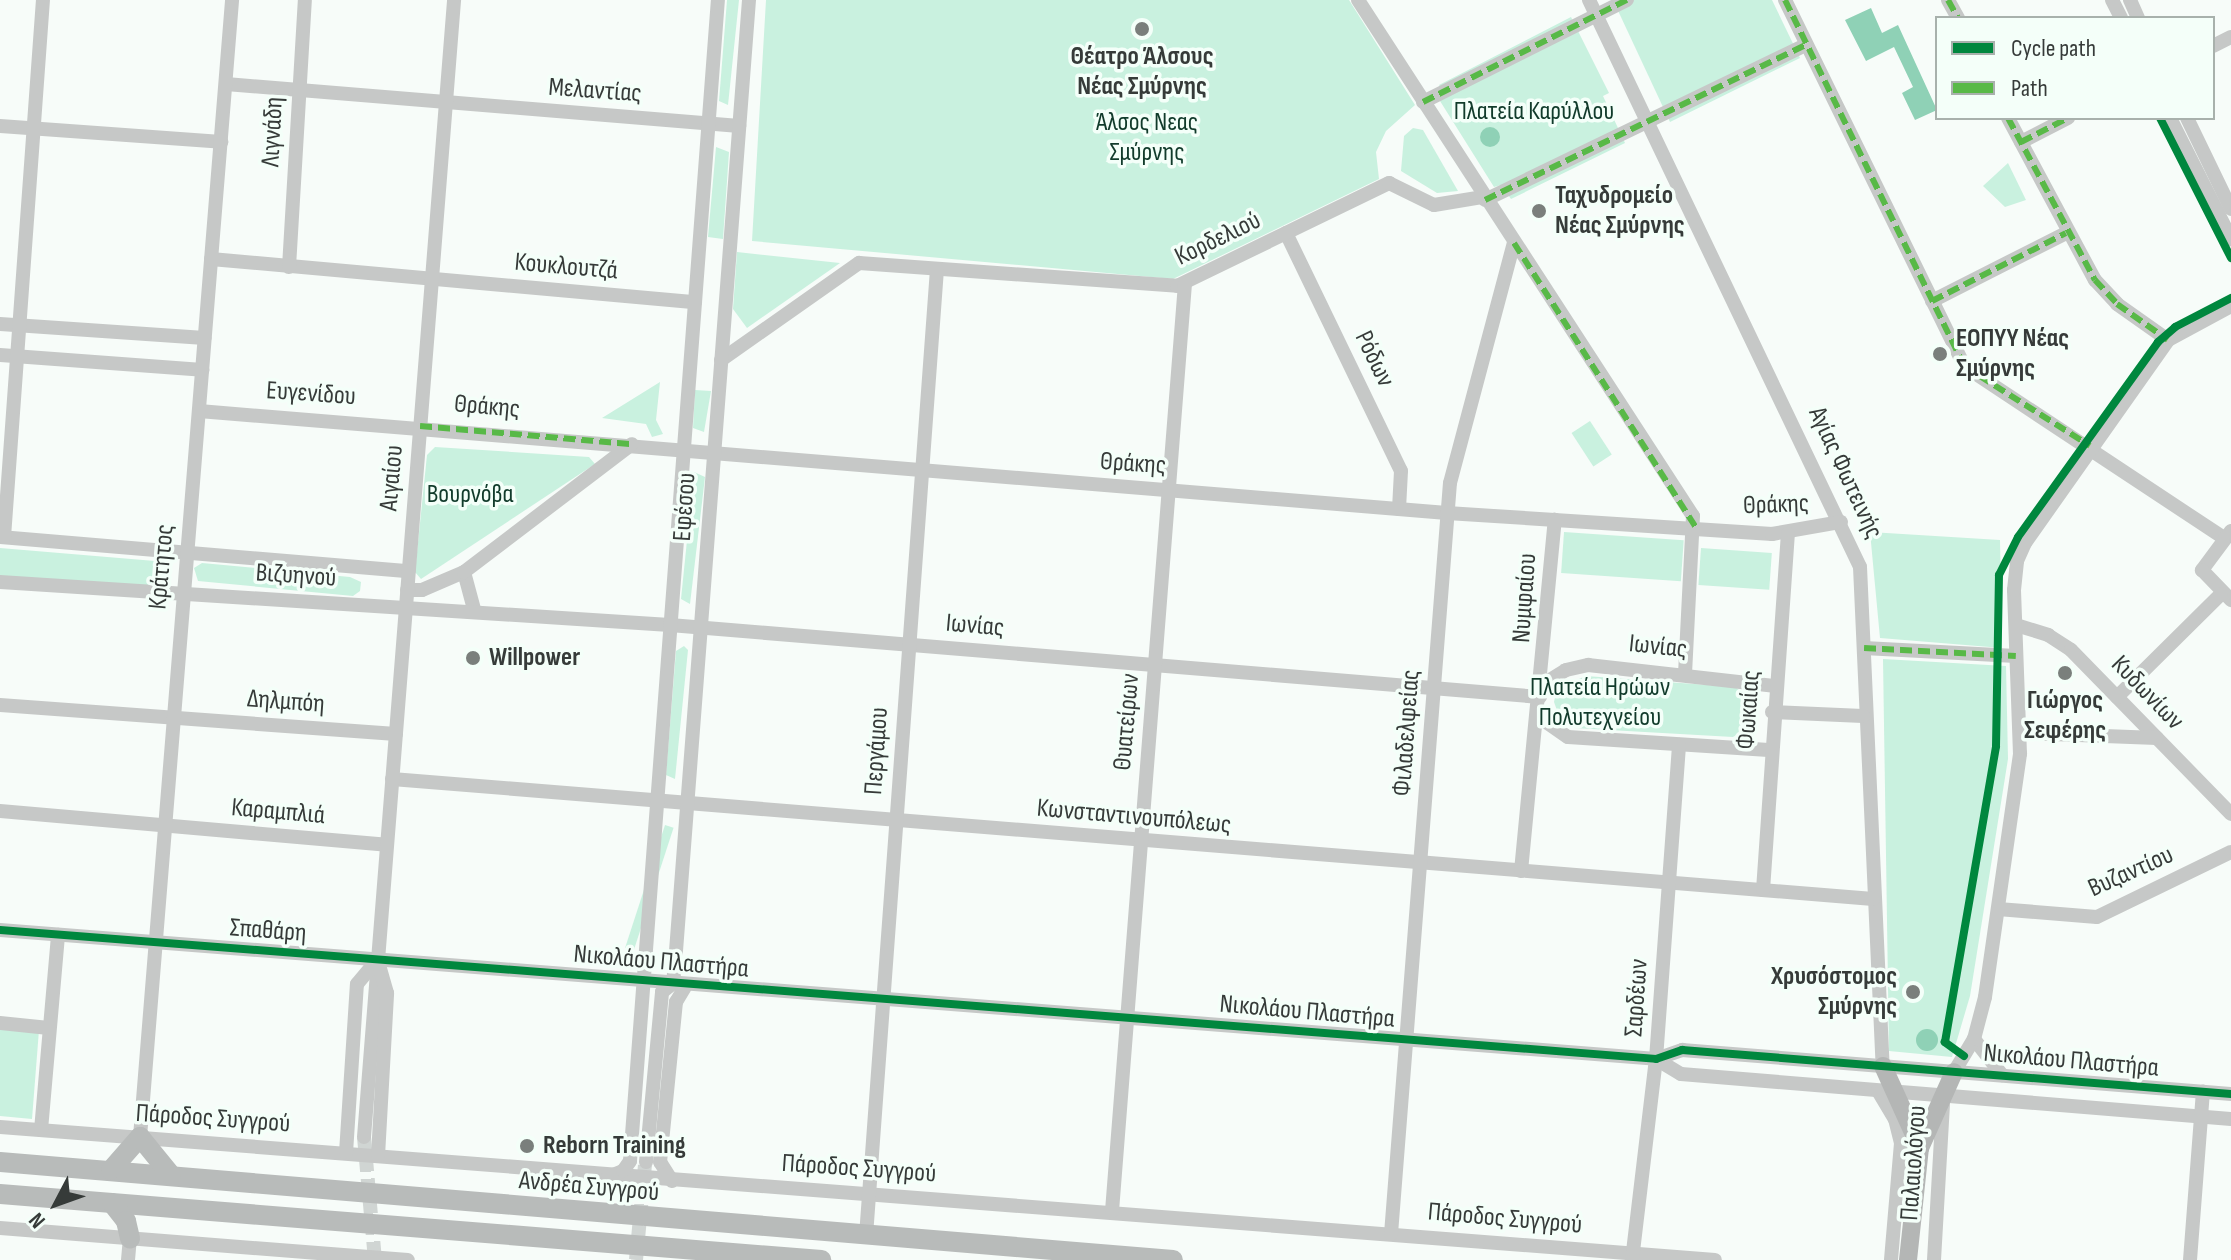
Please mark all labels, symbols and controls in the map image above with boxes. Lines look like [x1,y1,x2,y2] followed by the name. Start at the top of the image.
[1935,16,2215,120] legend
[1133,20,1151,38] marker: Θέατρο Άλσους Νέας Σμύρνης
[2011,34,2096,63] text: Cycle path
[1071,41,1213,102] place label: Θέατρο Άλσους Νέας Σμύρνης
[547,72,643,110] street label: Μελαντίας
[2011,74,2048,103] text: Path
[256,96,290,168] street label: Λιγνάδη
[1454,96,1614,128] park label: Πλατεία Καρύλλου
[1096,107,1198,168] park label: Άλσος Νεας Σμύρνης
[1555,180,1685,242] place label: Ταχυδρομείο Νέας Σμύρνης
[1530,202,1548,220] marker: Ταχυδρομείο Νέας Σμύρνης
[1170,205,1266,273] street label: Κορδελιού
[513,247,619,287] street label: Κουκλουτζά
[1956,323,2069,384] place label: ΕΟΠΥΥ Νέας Σμύρνης
[1347,326,1401,392] street label: Ρόδων
[1931,345,1949,363] marker: ΕΟΠΥΥ Νέας Σμύρνης
[265,375,357,413] street label: Ευγενίδου
[453,389,521,425] street label: Θράκης
[1801,402,1889,544] street label: Αγίας Φωτεινής
[374,444,410,512] street label: Αιγαίου
[1099,446,1167,482] street label: Θράκης
[667,472,703,542] street label: Εφέσου
[427,479,513,511] park label: Βουρνόβα
[1743,488,1809,522] street label: Θράκης
[143,523,181,611] street label: Κράτητος
[1506,552,1544,644] street label: Νυμφαίου
[255,558,337,594] street label: Βιζυηνού
[945,608,1005,644] street label: Ιωνίας
[1627,628,1689,666] street label: Ιωνίας
[489,642,580,674] place label: Willpower
[464,649,482,667] marker: Willpower
[2104,649,2190,737] street label: Κυδωνίων
[2056,664,2074,682] marker: Γιώργος Σεφέρης
[1387,669,1427,797] street label: Φιλαδελφείας
[1731,669,1767,751] street label: Φωκαίας
[1107,672,1147,772] street label: Θυατείρων
[1530,672,1670,734] park label: Πλατεία Ηρώων Πολυτεχνείου
[246,684,326,720] street label: Δηλμπόη
[2024,685,2106,746] place label: Γιώργος Σεφέρης
[858,706,896,796] street label: Περγάμου
[230,792,326,832] street label: Καραμπλιά
[1036,793,1232,841] street label: Κωνσταντινουπόλεως
[2084,839,2178,905] street label: Βυζαντίου
[229,913,307,949] street label: Σπαθάρη
[572,939,750,985] street label: Νικολάου Πλαστήρα
[1619,958,1655,1038] street label: Σαρδέων
[1771,961,1897,1022] place label: Χρυσόστομος Σμύρνης
[1904,983,1922,1001] marker: Χρυσόστομος Σμύρνης
[1218,989,1396,1035] street label: Νικολάου Πλαστήρα
[1982,1038,2160,1084] street label: Νικολάου Πλαστήρα
[135,1098,291,1140] street label: Πάροδος Συγγρού
[1894,1104,1934,1222] street label: Παλαιολόγου
[543,1130,686,1162] place label: Reborn Training
[518,1137,536,1155] marker: Reborn Training
[781,1148,937,1190] street label: Πάροδος Συγγρού
[16,1164,96,1244] north arrow
[518,1165,660,1209] street label: Ανδρέα Συγγρού
[1427,1197,1583,1241] street label: Πάροδος Συγγρού
[23,1207,52,1233] text: N

